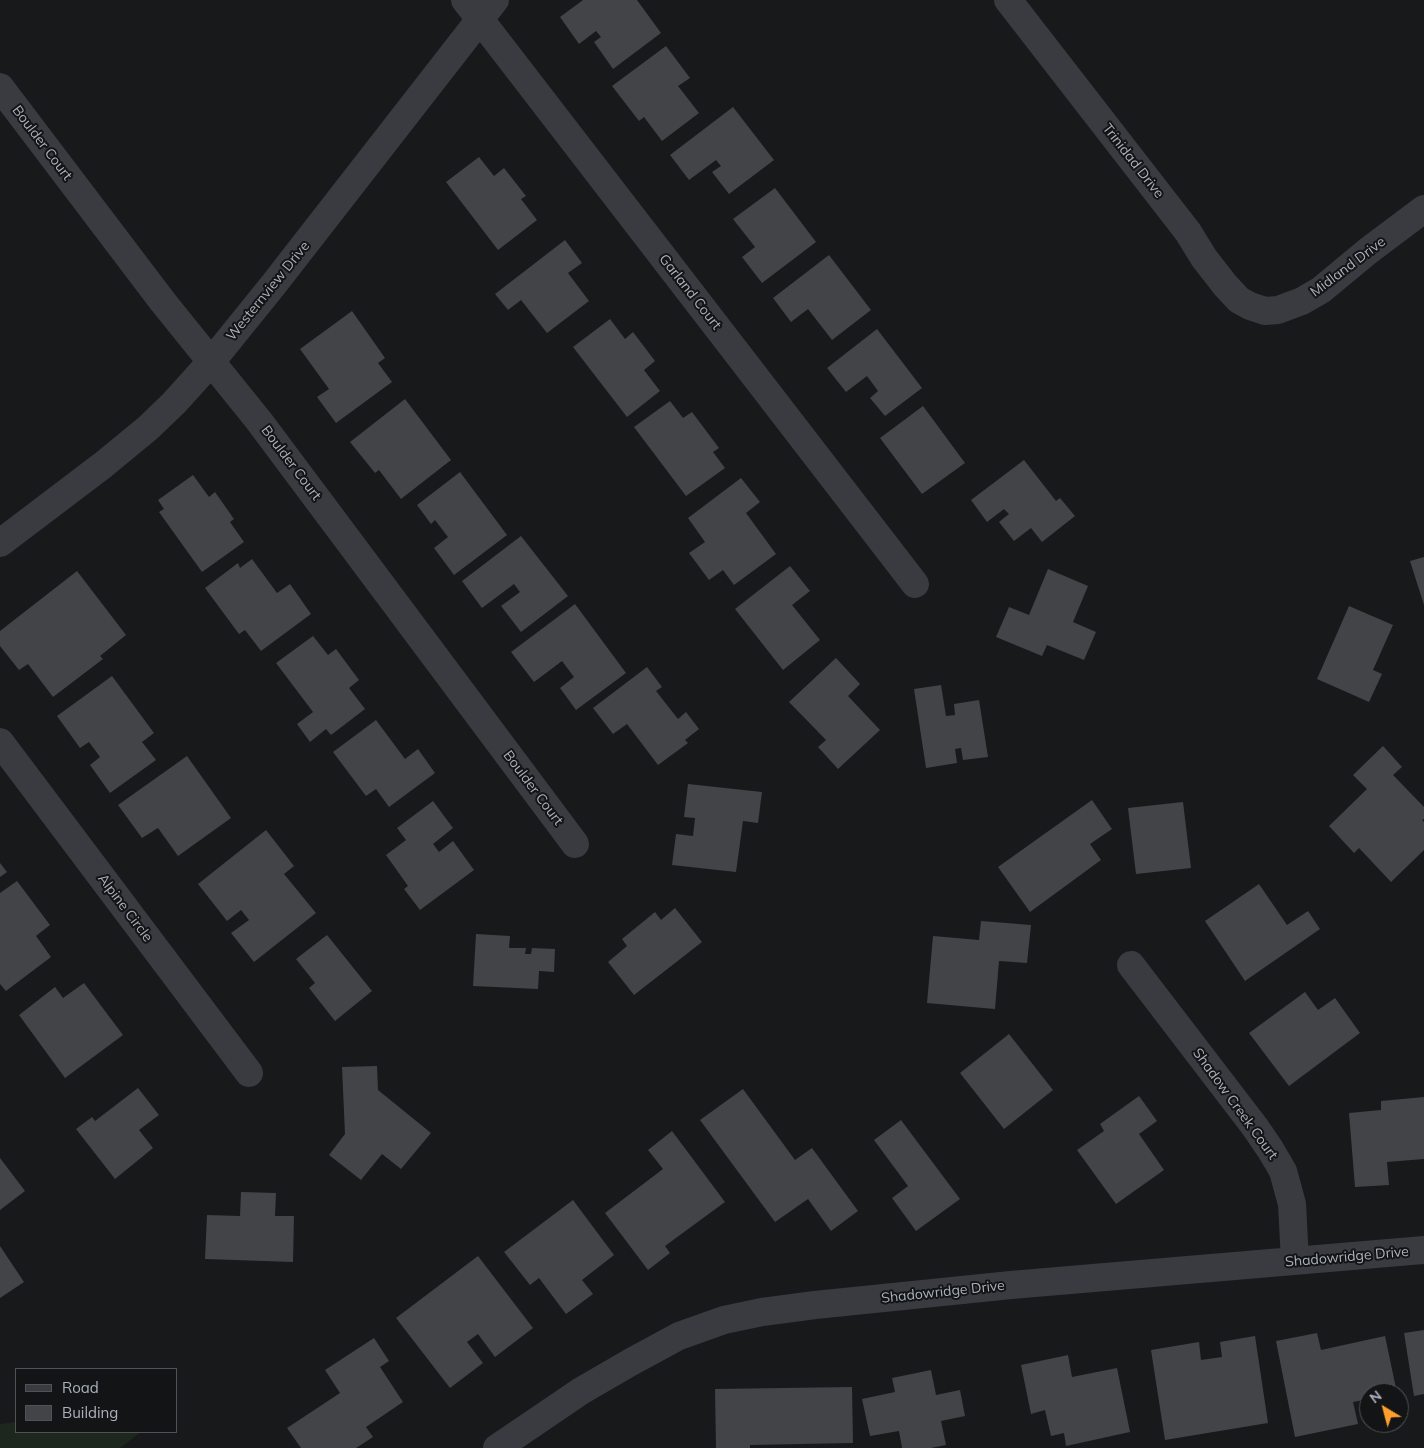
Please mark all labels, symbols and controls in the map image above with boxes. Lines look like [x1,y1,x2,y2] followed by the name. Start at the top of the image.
[8,102,76,184] street label: Boulder Court
[1099,120,1167,202] street label: Trinidad Drive
[1307,233,1389,301] street label: Midland Drive
[223,238,313,344] street label: Westernview Drive
[655,251,725,333] street label: Garland Court
[257,422,325,504] street label: Boulder Court
[499,747,567,829] street label: Boulder Court
[94,871,156,945] street label: Alpine Circle
[1189,1045,1281,1163] street label: Shadow Creek Court
[1284,1243,1410,1271] street label: Shadowridge Drive
[880,1277,1006,1307] street label: Shadowridge Drive
[15,1368,178,1433] legend
[62,1378,99,1397] text: Road
[1359,1383,1409,1433] north arrow
[1366,1386,1385,1407] text: N
[62,1403,118,1422] text: Building

